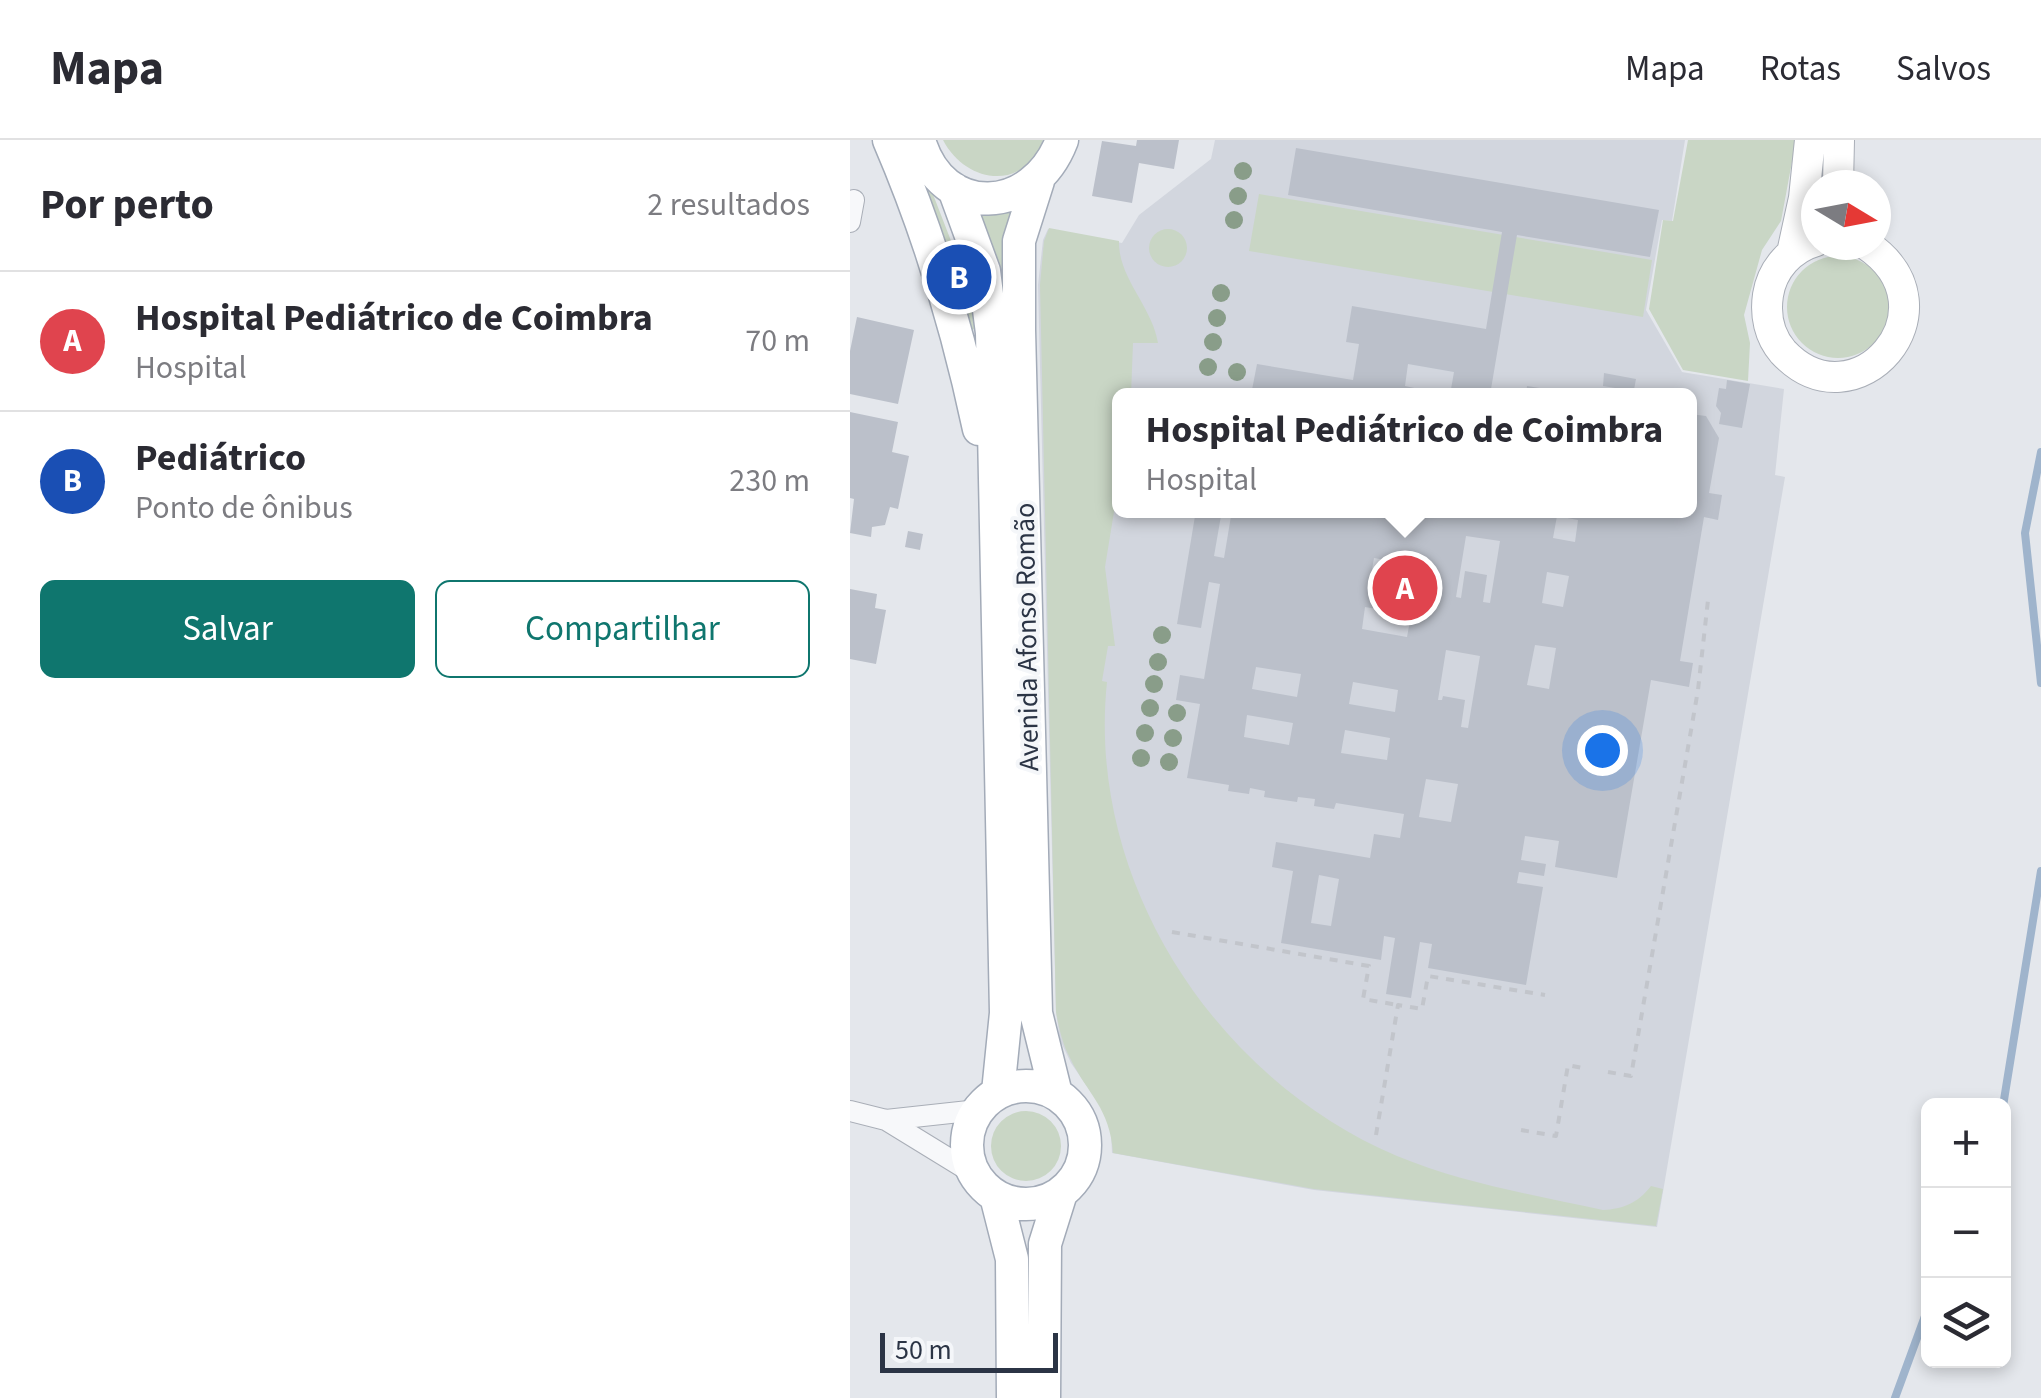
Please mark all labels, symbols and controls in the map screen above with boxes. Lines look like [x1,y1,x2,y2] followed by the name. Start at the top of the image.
[50,35,164,103] text: Mapa
[1625,44,1705,94] text: Mapa
[1760,44,1841,94] text: Rotas
[1896,44,1991,94] text: Salvos
[1801,170,1891,260] north arrow
[40,175,214,235] text: Por perto
[647,182,810,228] text: 2 resultados
[926,240,992,314] pin: B
[135,291,653,345] text: Hospital Pediátrico de Coimbra
[63,318,82,364] text: A
[745,318,810,364] text: 70 m
[135,345,247,391] text: Hospital
[1112,388,1697,518] popup
[1146,403,1663,457] text: Hospital Pediátrico de Coimbra
[135,431,306,485] text: Pediátrico
[1146,457,1257,503] text: Hospital
[63,458,82,504] text: B
[729,458,810,504] text: 230 m
[135,485,353,531] text: Ponto de ônibus
[1005,502,1049,772] street label: Avenida Afonso Romão
[1372,550,1438,626] pin: A
[40,580,415,678] button: Salvar
[435,580,810,678] button: Compartilhar
[1577,725,1628,776] your location
[1921,1098,2011,1368] map controls
[1921,1098,2011,1188] button: +
[1921,1188,2011,1278] button: −
[1921,1278,2011,1368] button: layers
[880,1328,1058,1372] scale bar
[895,1330,952,1370] text: 50 m

